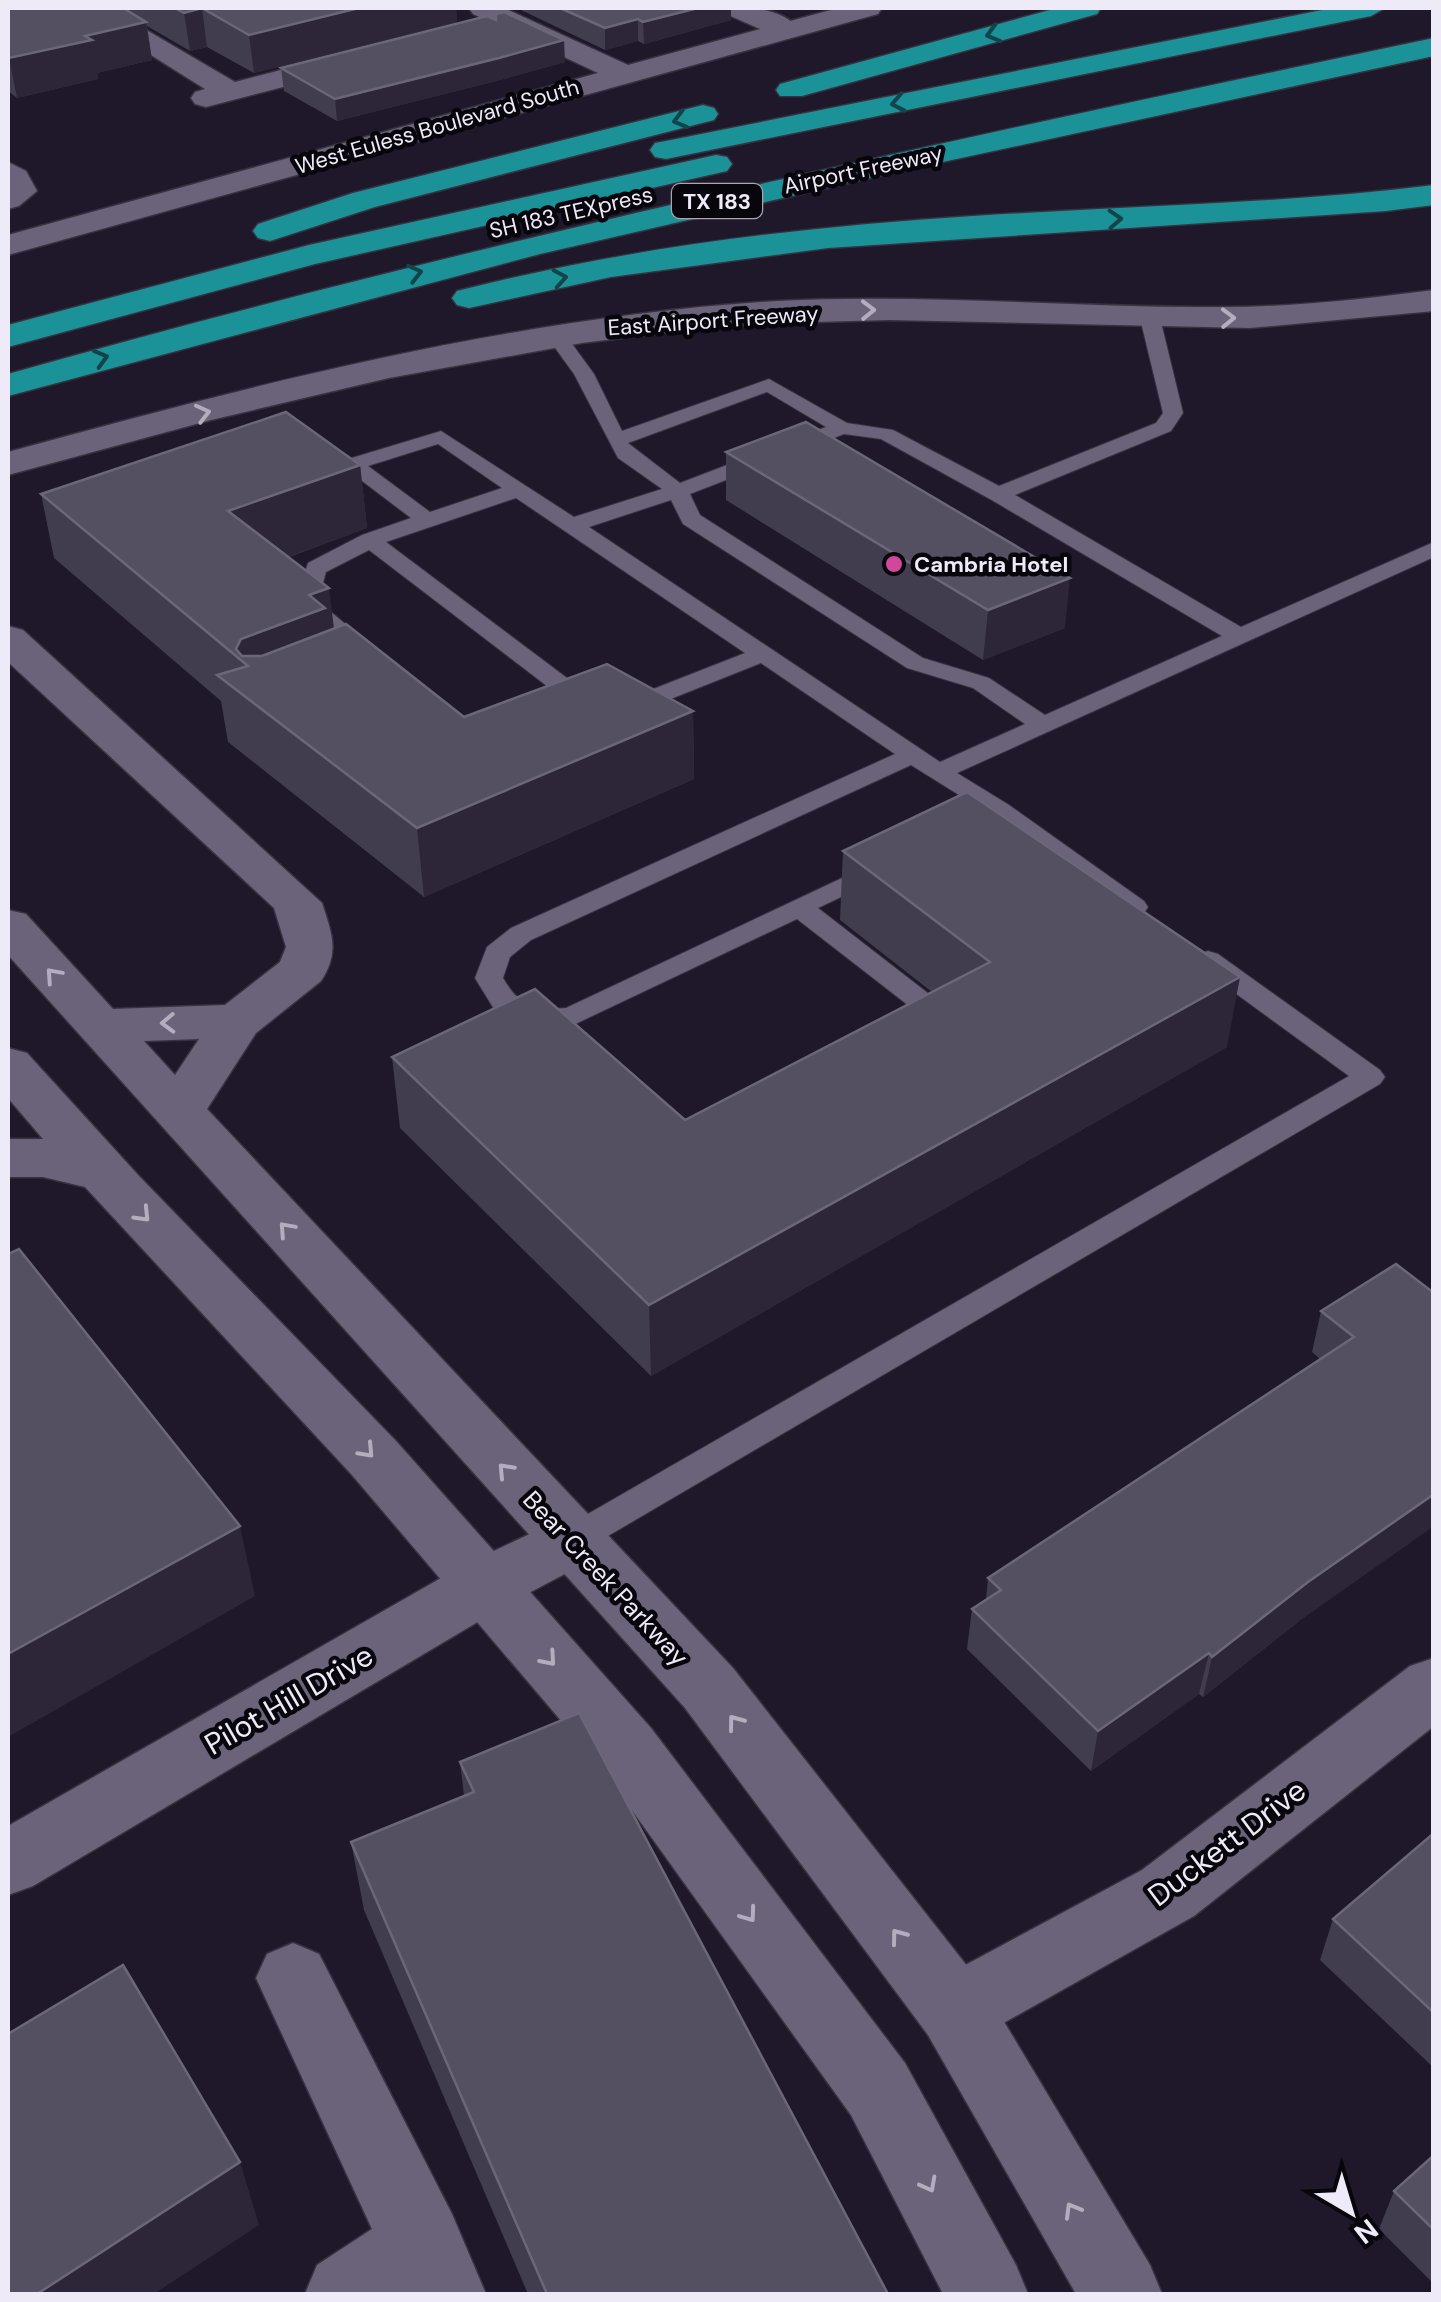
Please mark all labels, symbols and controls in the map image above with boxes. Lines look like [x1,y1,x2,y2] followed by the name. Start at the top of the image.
[985,23,1002,44] one-way arrow
[292,72,582,181] street label: West Euless Boulevard South
[890,92,907,113] one-way arrow
[671,109,689,130] one-way arrow
[781,138,945,200] street label: Airport Freeway
[487,180,656,245] street label: SH 183 TEXpress
[672,184,762,218] road number: TX 183
[1108,209,1124,230] one-way arrow
[406,264,423,285] one-way arrow
[551,268,568,289] one-way arrow
[607,299,819,342] street label: East Airport Freeway
[861,300,877,321] one-way arrow
[1221,307,1237,328] one-way arrow
[92,348,109,369] one-way arrow
[194,404,211,425] one-way arrow
[914,550,1068,579] place label: Cambria Hotel
[883,553,905,575] marker: Cambria Hotel
[47,969,65,987] one-way arrow
[160,1013,176,1034] one-way arrow
[131,1204,149,1222] one-way arrow
[279,1222,297,1241] one-way arrow
[355,1439,373,1457] one-way arrow
[499,1463,517,1481] one-way arrow
[516,1484,696,1673] street label: Bear Creek Parkway
[197,1636,380,1764] street label: Pilot Hill Drive
[537,1647,555,1666] one-way arrow
[730,1715,747,1733] one-way arrow
[1140,1770,1314,1915] street label: Duckett Drive
[738,1904,755,1922] one-way arrow
[893,1929,910,1947] one-way arrow
[1301,2162,1401,2262] north arrow
[917,2174,936,2192] one-way arrow
[1065,2203,1084,2221] one-way arrow
[1347,2210,1386,2252] text: N

